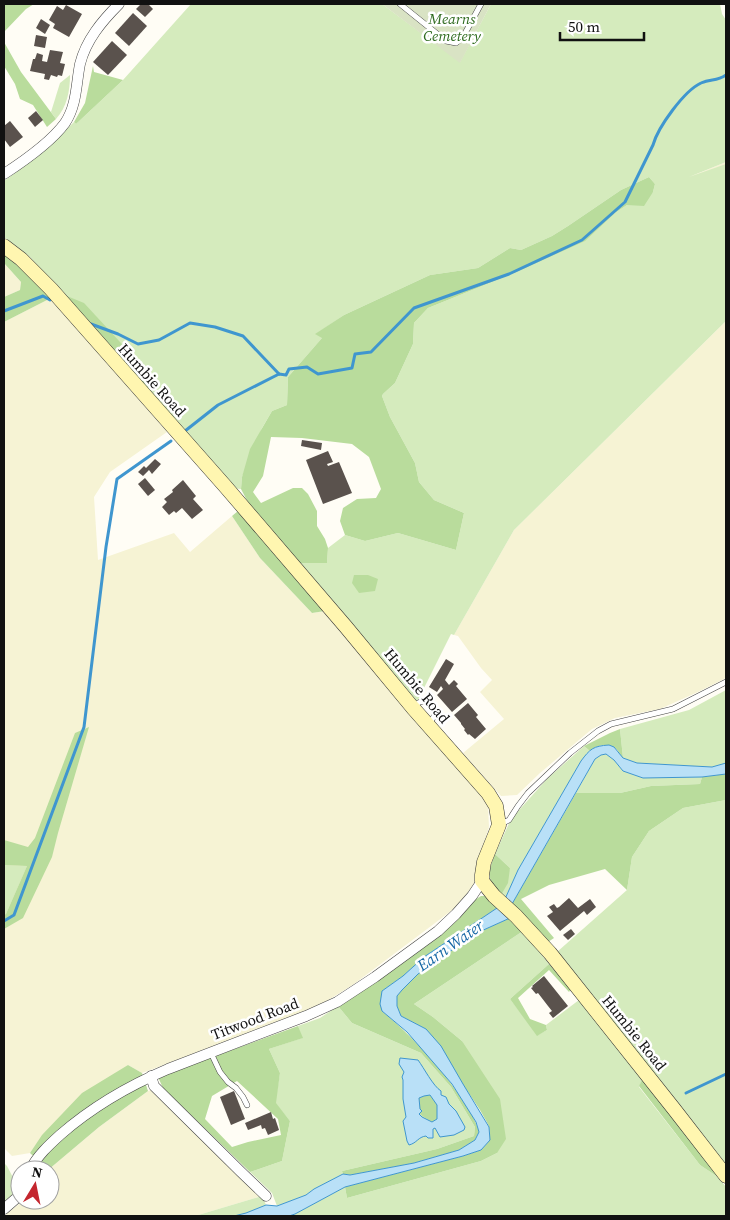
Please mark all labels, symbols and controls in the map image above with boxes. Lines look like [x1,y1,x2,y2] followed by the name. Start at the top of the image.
[423,8,482,46] park label: Mearns Cemetery
[560,10,644,42] scale bar
[568,16,600,37] text: 50 m
[114,338,191,421] street label: Humbie Road
[380,644,455,728] street label: Humbie Road
[412,914,488,977] water label: Earn Water
[597,990,672,1075] street label: Humbie Road
[208,992,302,1045] street label: Titwood Road
[10,1160,60,1210] north arrow
[30,1161,44,1183] text: N

